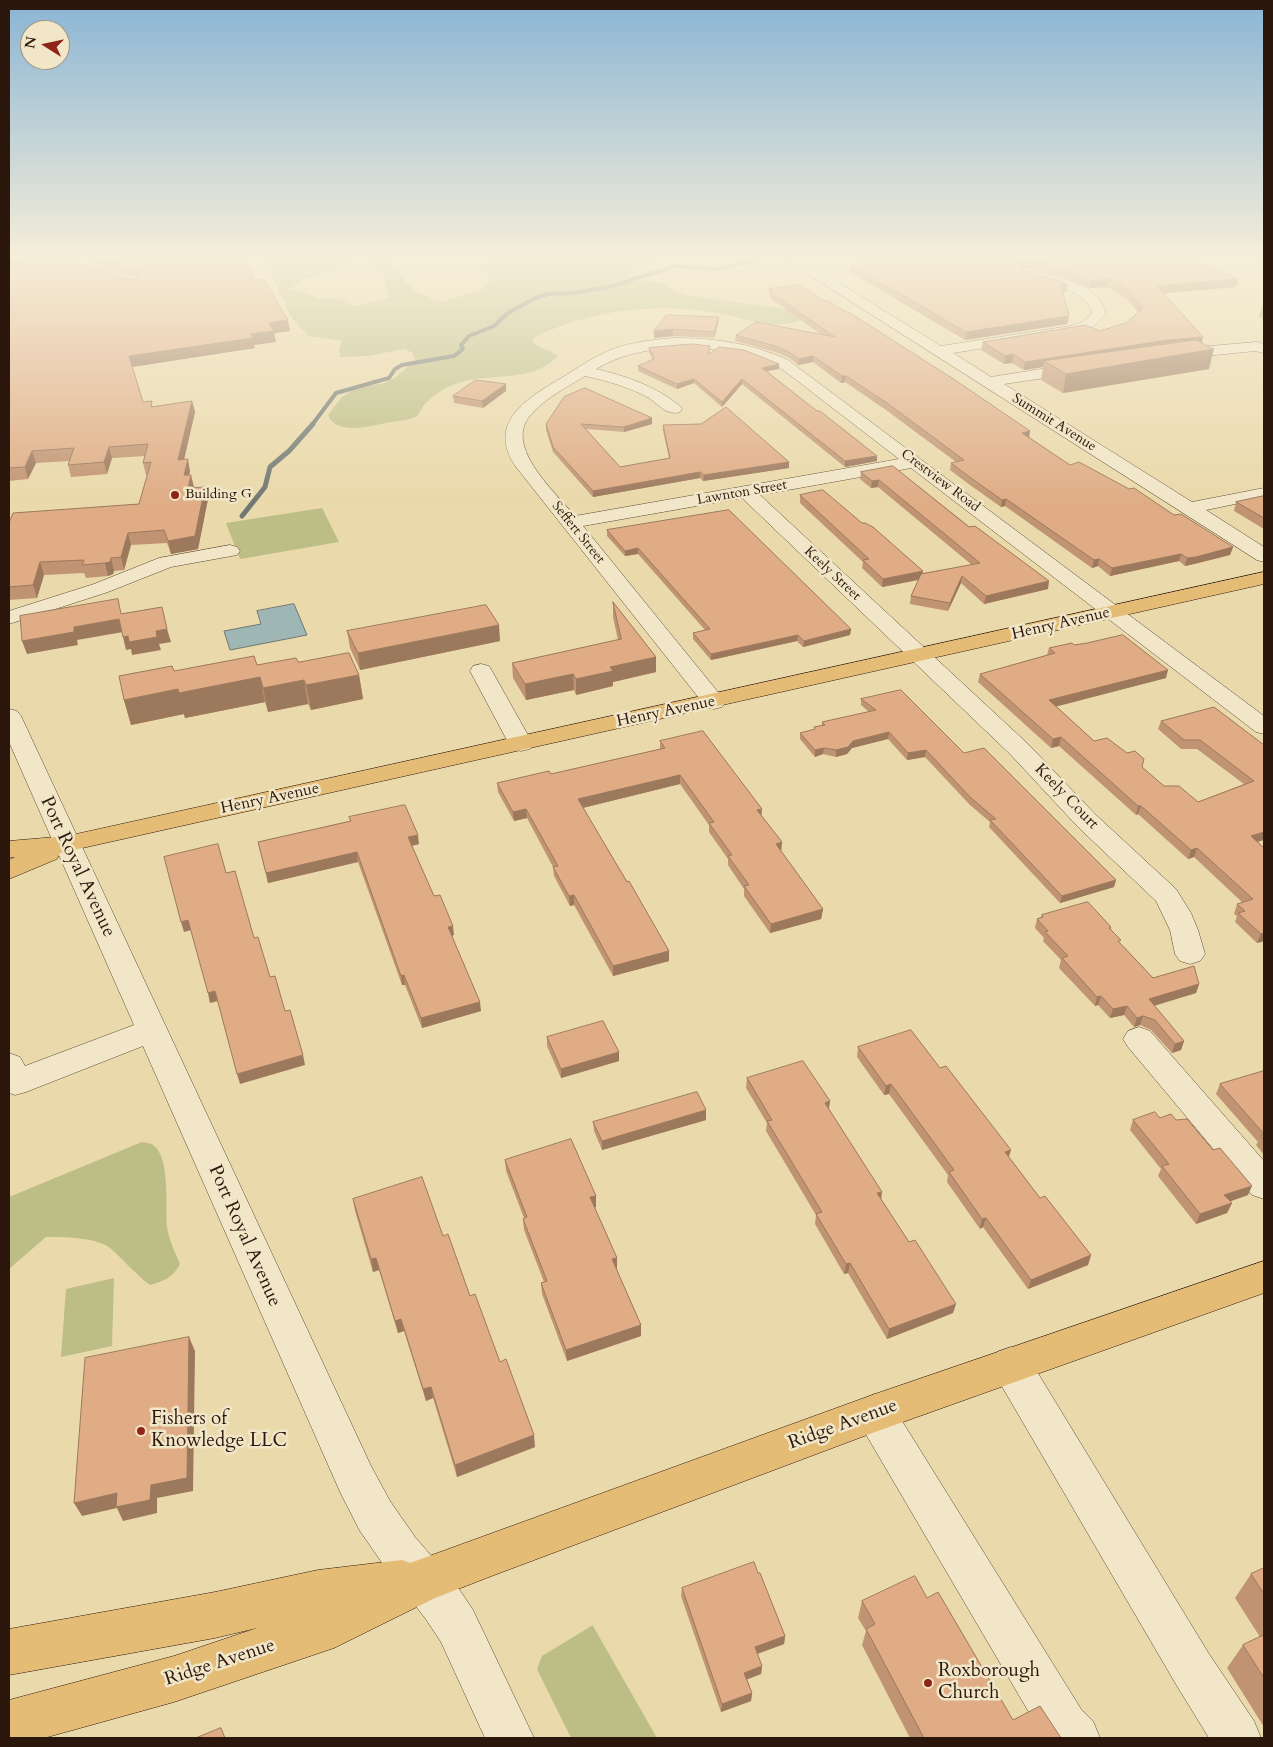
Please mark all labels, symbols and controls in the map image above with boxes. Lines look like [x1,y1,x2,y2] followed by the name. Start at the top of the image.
[20,20,70,70] north arrow
[20,35,41,50] text: N
[1009,390,1099,456] street label: Summit Avenue
[897,446,983,516] street label: Crestview Road
[696,477,788,509] street label: Lawnton Street
[185,487,252,503] place label: Building G
[169,489,181,501] marker: Building G
[548,499,608,567] street label: Seffert Street
[800,543,864,605] street label: Keely Street
[1010,603,1112,645] street label: Henry Avenue
[615,692,717,732] street label: Henry Avenue
[1030,760,1102,834] street label: Keely Court
[219,779,321,819] street label: Henry Avenue
[34,793,120,941] street label: Port Royal Avenue
[203,1162,285,1310] street label: Port Royal Avenue
[785,1395,901,1455] street label: Ridge Avenue
[151,1409,287,1453] place label: Fishers of Knowledge LLC
[135,1425,147,1437] marker: Fishers of Knowledge LLC
[162,1634,278,1692] street label: Ridge Avenue
[938,1661,1040,1705] place label: Roxborough Church
[922,1677,934,1689] marker: Roxborough Church

